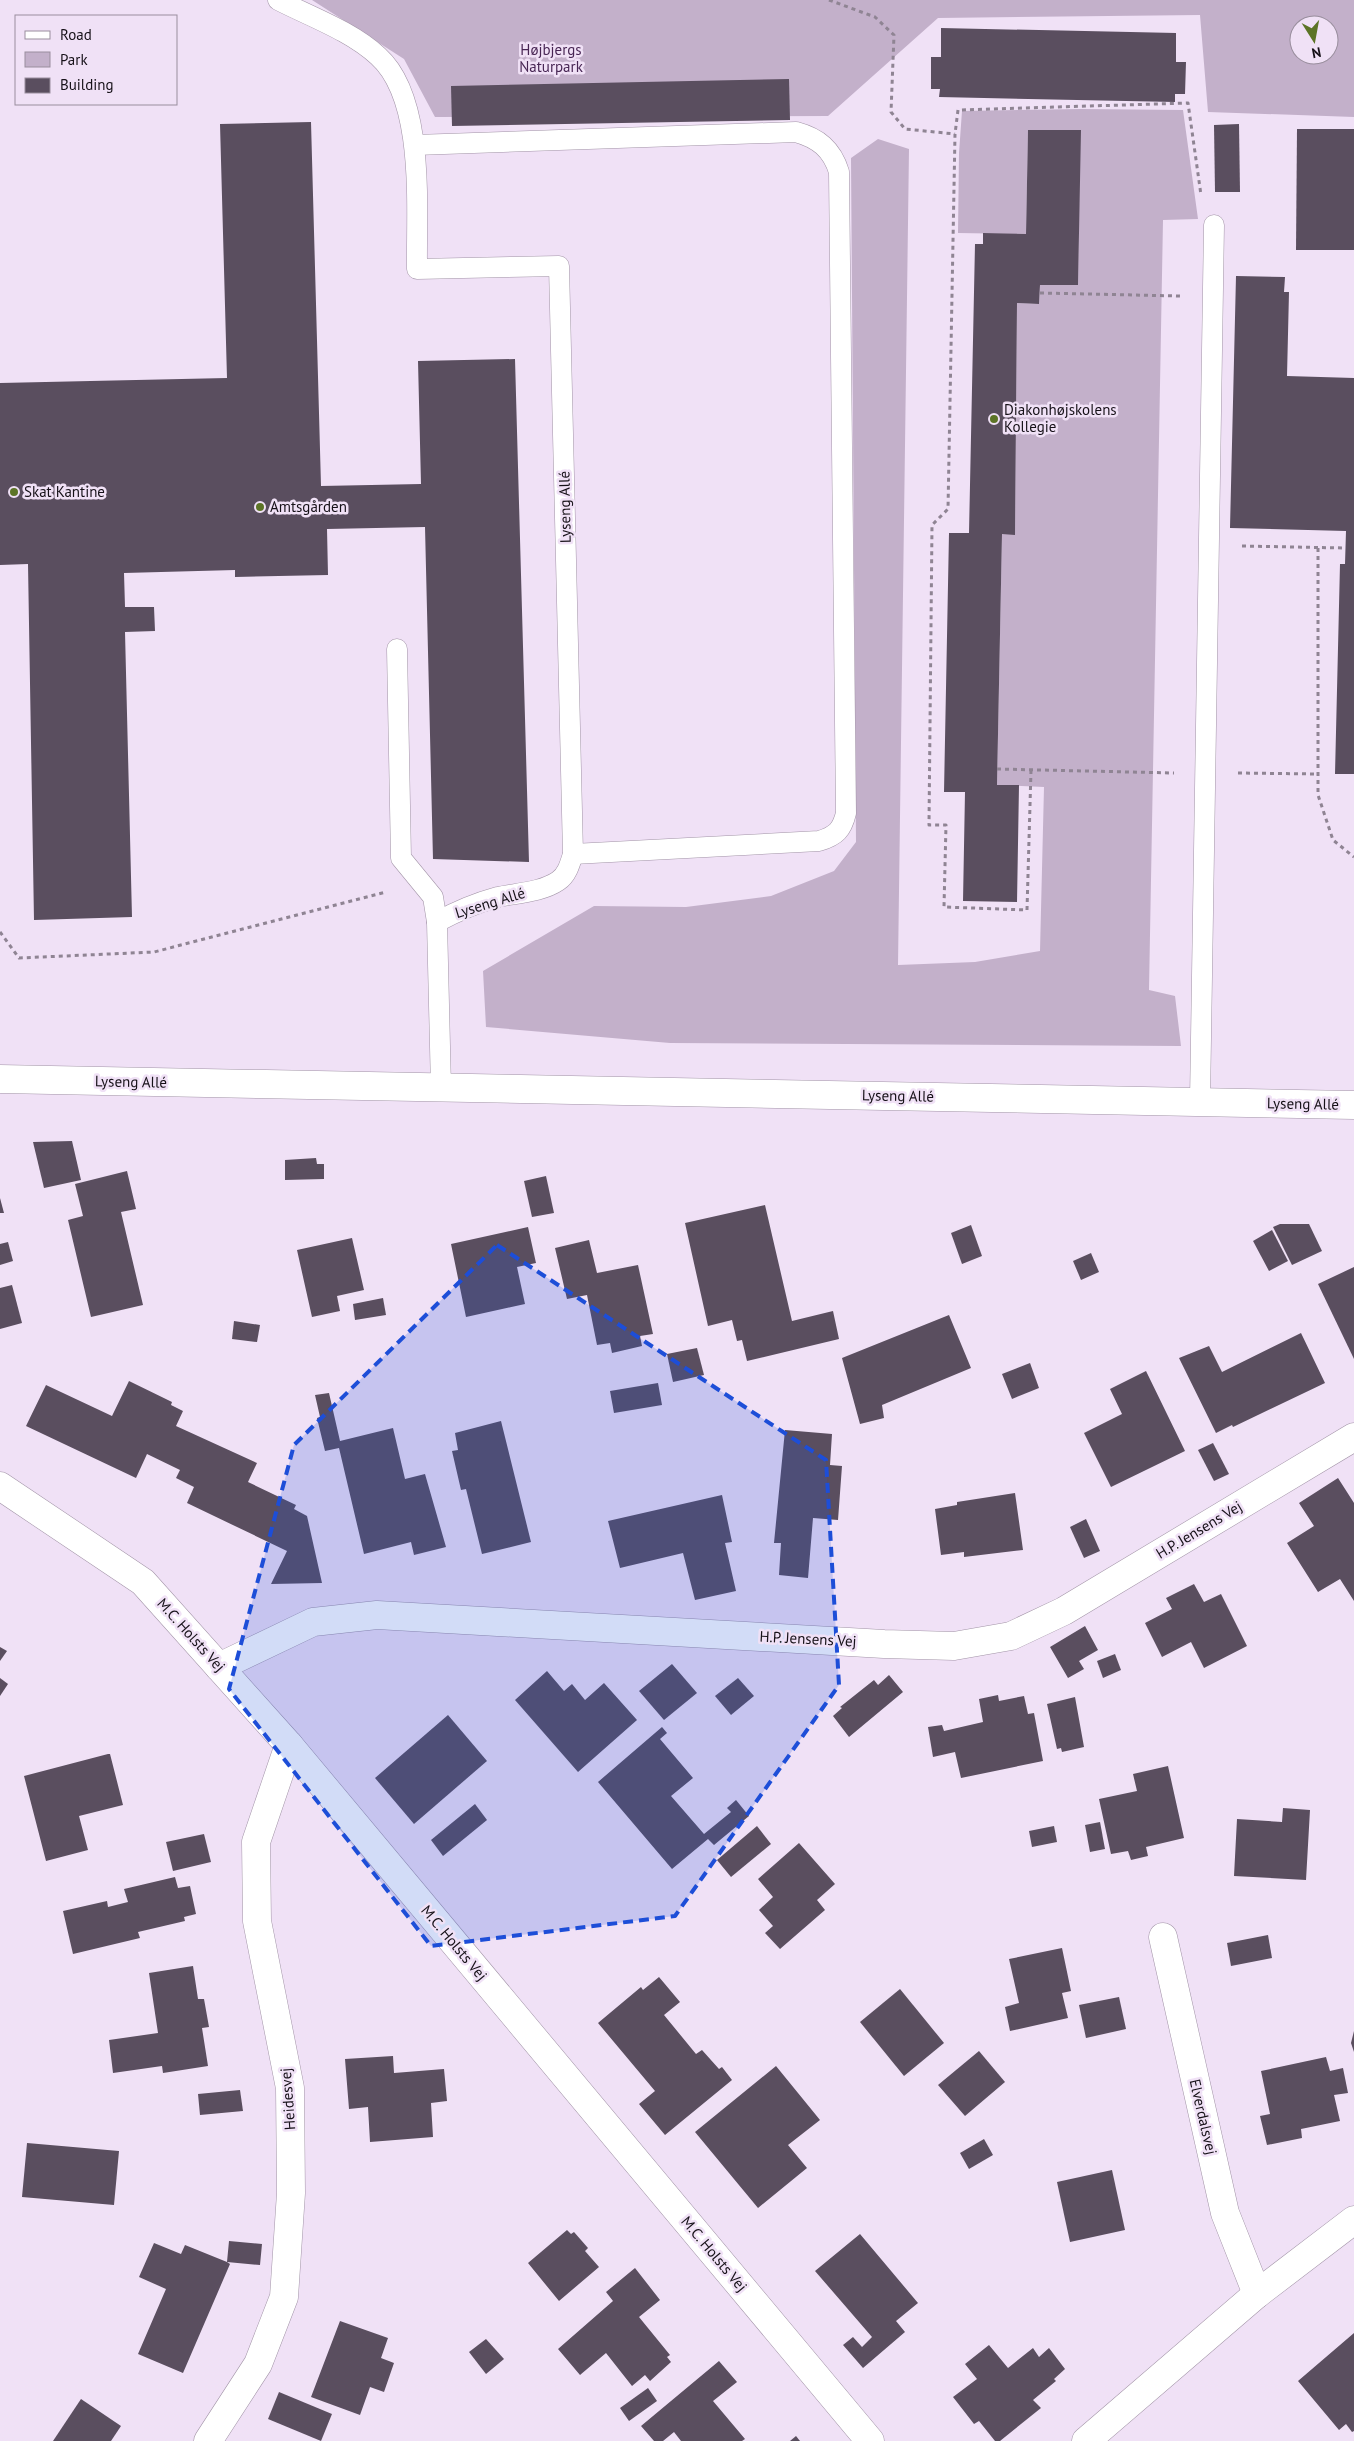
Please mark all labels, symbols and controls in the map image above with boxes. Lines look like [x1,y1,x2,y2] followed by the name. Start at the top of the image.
[15,15,178,105] legend
[1289,15,1339,65] north arrow
[60,25,92,44] text: Road
[519,40,584,76] park label: Højbjergs Naturpark
[1310,43,1323,62] text: N
[60,50,88,69] text: Park
[60,75,114,94] text: Building
[1004,400,1117,436] place label: Diakonhøjskolens Kollegie
[988,413,1000,425] marker: Diakonhøjskolens Kollegie
[554,471,575,543] street label: Lyseng Allé
[24,482,105,501] place label: Skat Kantine
[8,486,20,498] marker: Skat Kantine
[270,497,347,516] place label: Amtsgården
[254,501,266,513] marker: Amtsgården
[453,883,527,922] street label: Lyseng Allé
[95,1071,167,1092] street label: Lyseng Allé
[862,1085,934,1106] street label: Lyseng Allé
[1267,1093,1339,1114] street label: Lyseng Allé
[1152,1496,1245,1563] street label: H.P. Jensens Vej
[153,1594,229,1675] street label: M.C. Holsts Vej
[759,1626,857,1651] street label: H.P. Jensens Vej
[417,1901,491,1984] street label: M.C. Holsts Vej
[276,2067,299,2131] street label: Heidesvej
[1186,2077,1221,2157] street label: Elverdalsvej
[677,2212,751,2295] street label: M.C. Holsts Vej

